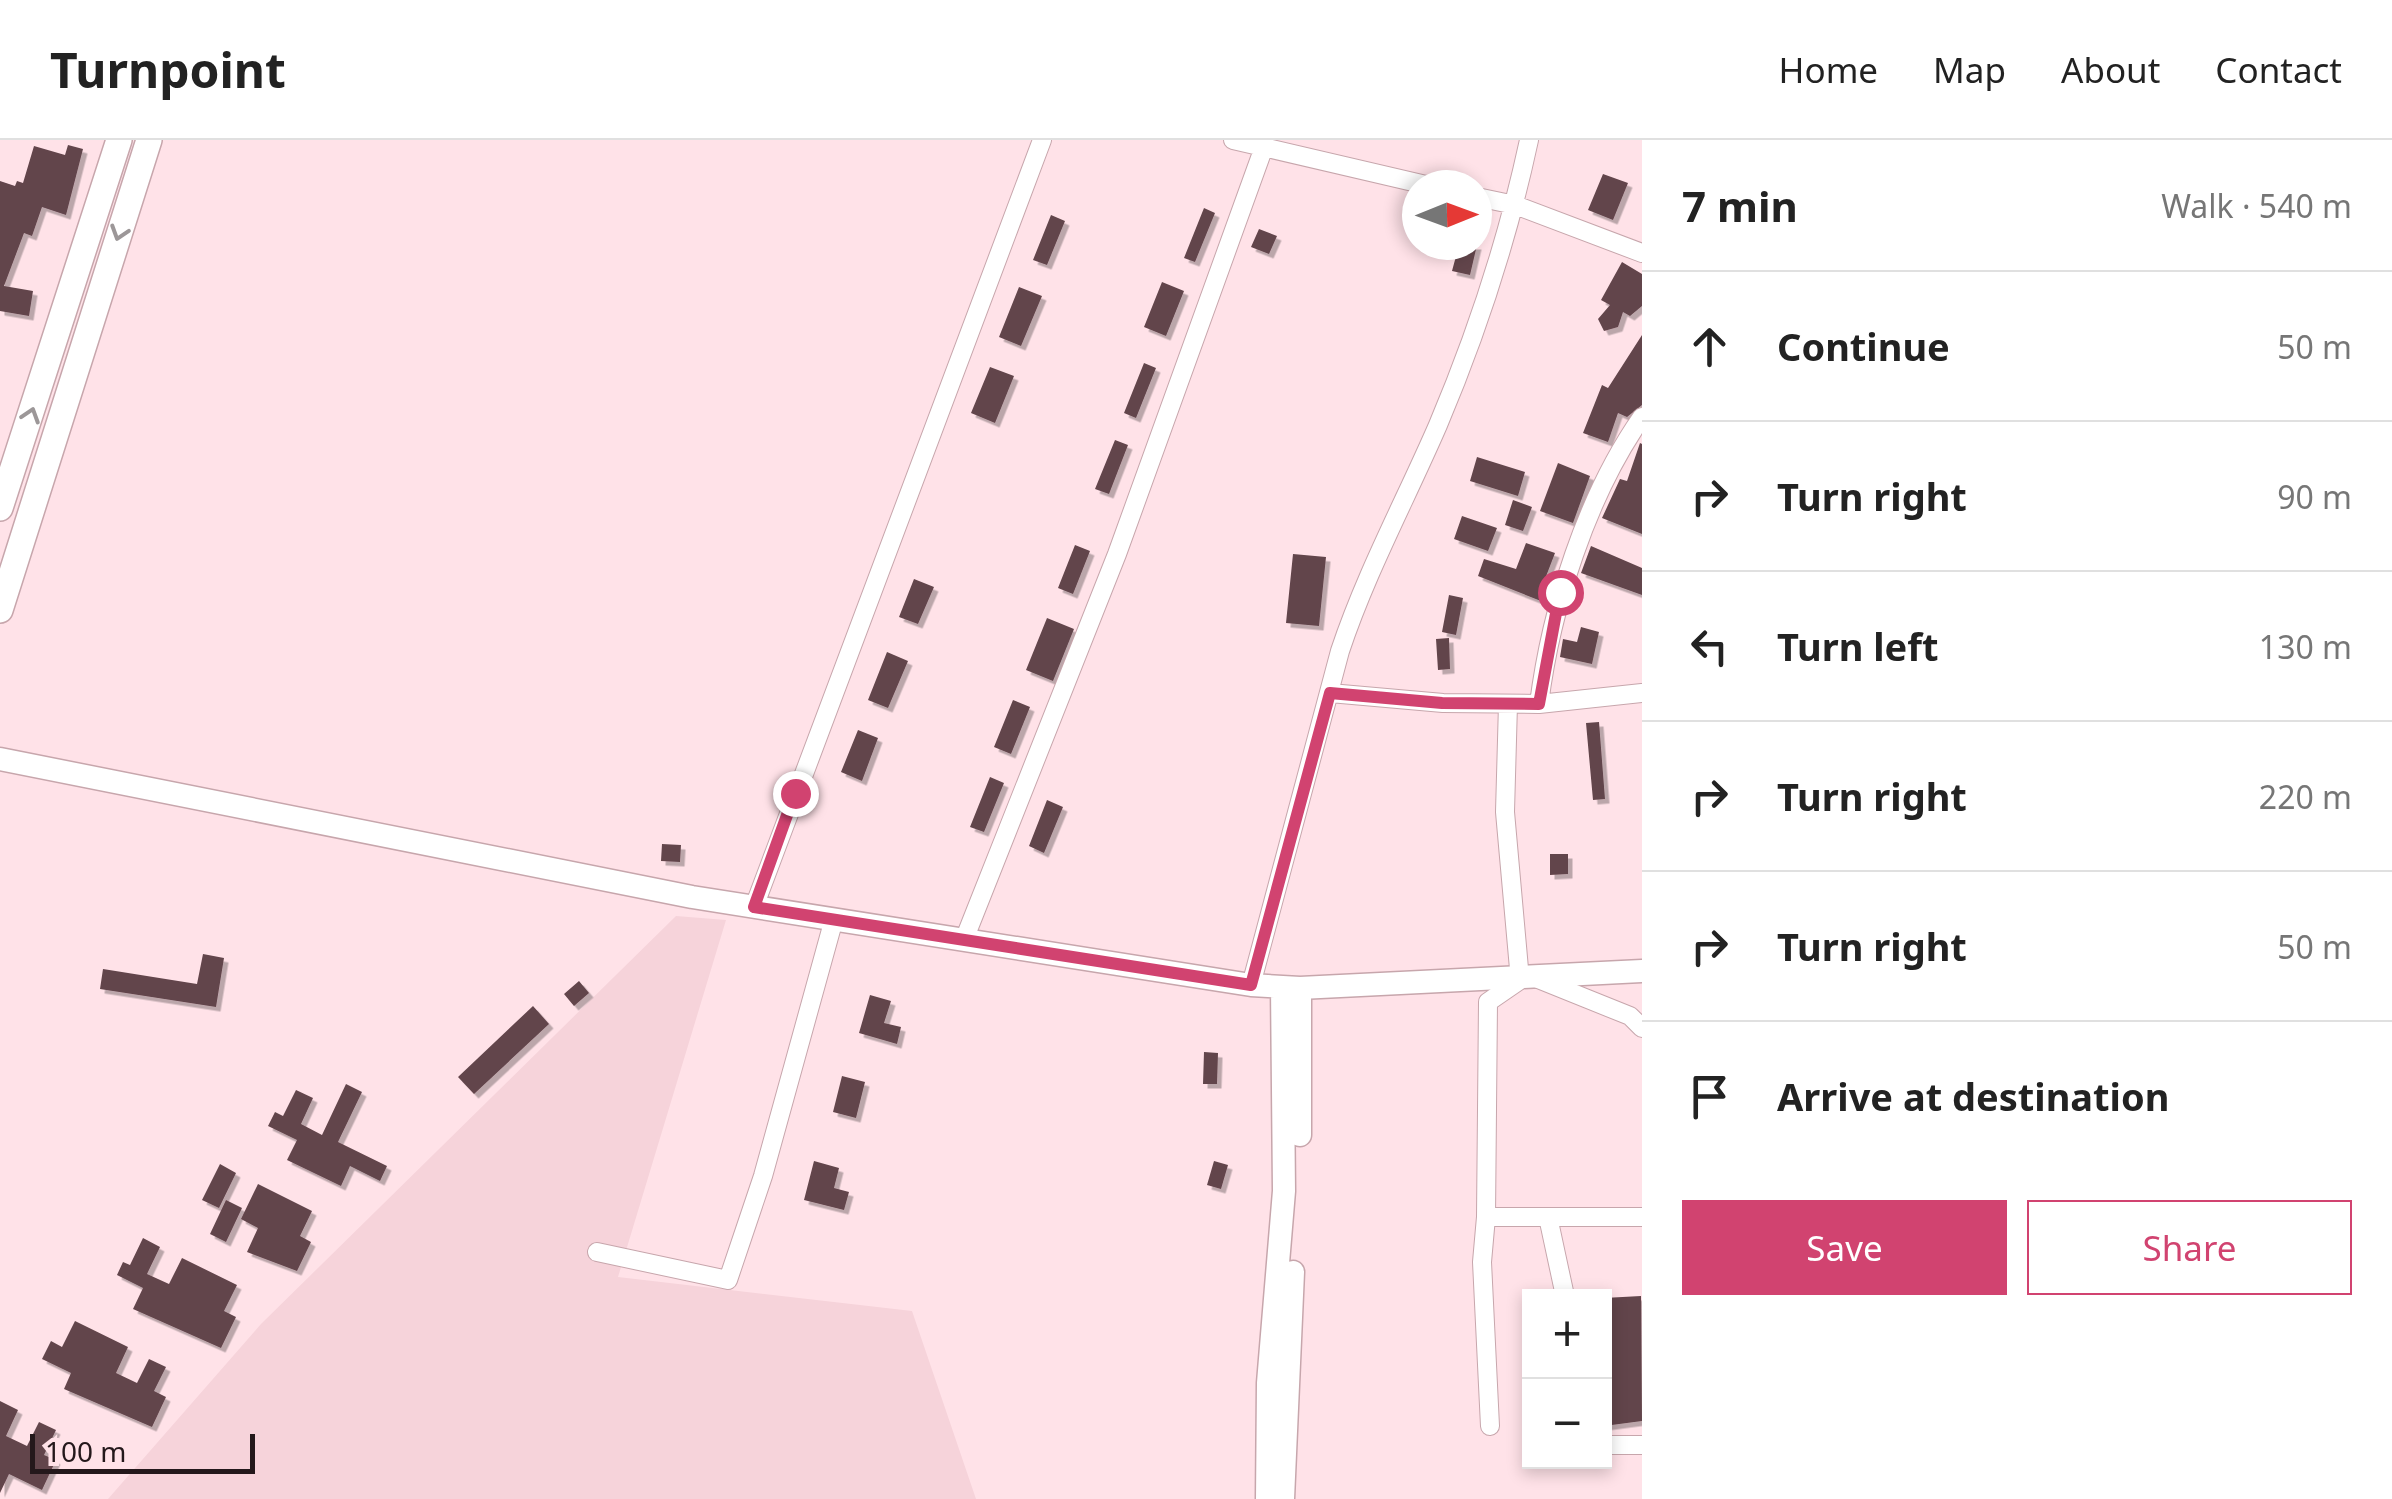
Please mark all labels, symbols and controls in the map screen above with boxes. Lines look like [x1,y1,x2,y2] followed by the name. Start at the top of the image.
[50,37,286,102] text: Turnpoint
[1779,46,1878,93] text: Home
[1933,46,2006,93] text: Map
[2061,46,2160,93] text: About
[2215,46,2342,93] text: Contact
[1402,170,1492,260] north arrow
[1682,177,1798,234] text: 7 min
[2161,184,2352,227] text: Walk · 540 m
[110,223,130,240] one-way arrow
[1682,319,1737,374] icon: ahead
[1777,320,1950,372] text: Continue
[2277,325,2352,368] text: 50 m
[19,408,40,425] one-way arrow
[1682,469,1737,524] icon: right
[1777,470,1967,522] text: Turn right
[2277,475,2352,518] text: 90 m
[1538,570,1584,616] route start
[1682,619,1737,674] icon: left
[1777,620,1939,672] text: Turn left
[2259,625,2352,668] text: 130 m
[1682,769,1737,824] icon: right
[1777,770,1967,822] text: Turn right
[773,771,819,817] route end
[2259,775,2352,818] text: 220 m
[1682,919,1737,974] icon: right
[1777,920,1967,972] text: Turn right
[2277,925,2352,968] text: 50 m
[1682,1069,1737,1124] icon: arrive
[1777,1070,2169,1122] text: Arrive at destination
[1682,1200,2007,1295] button: Save
[2027,1200,2352,1295] button: Share
[1522,1289,1612,1469] map controls
[1522,1289,1612,1379] button: +
[1522,1379,1612,1469] button: −
[30,1429,255,1474] scale bar
[45,1432,127,1470] text: 100 m

